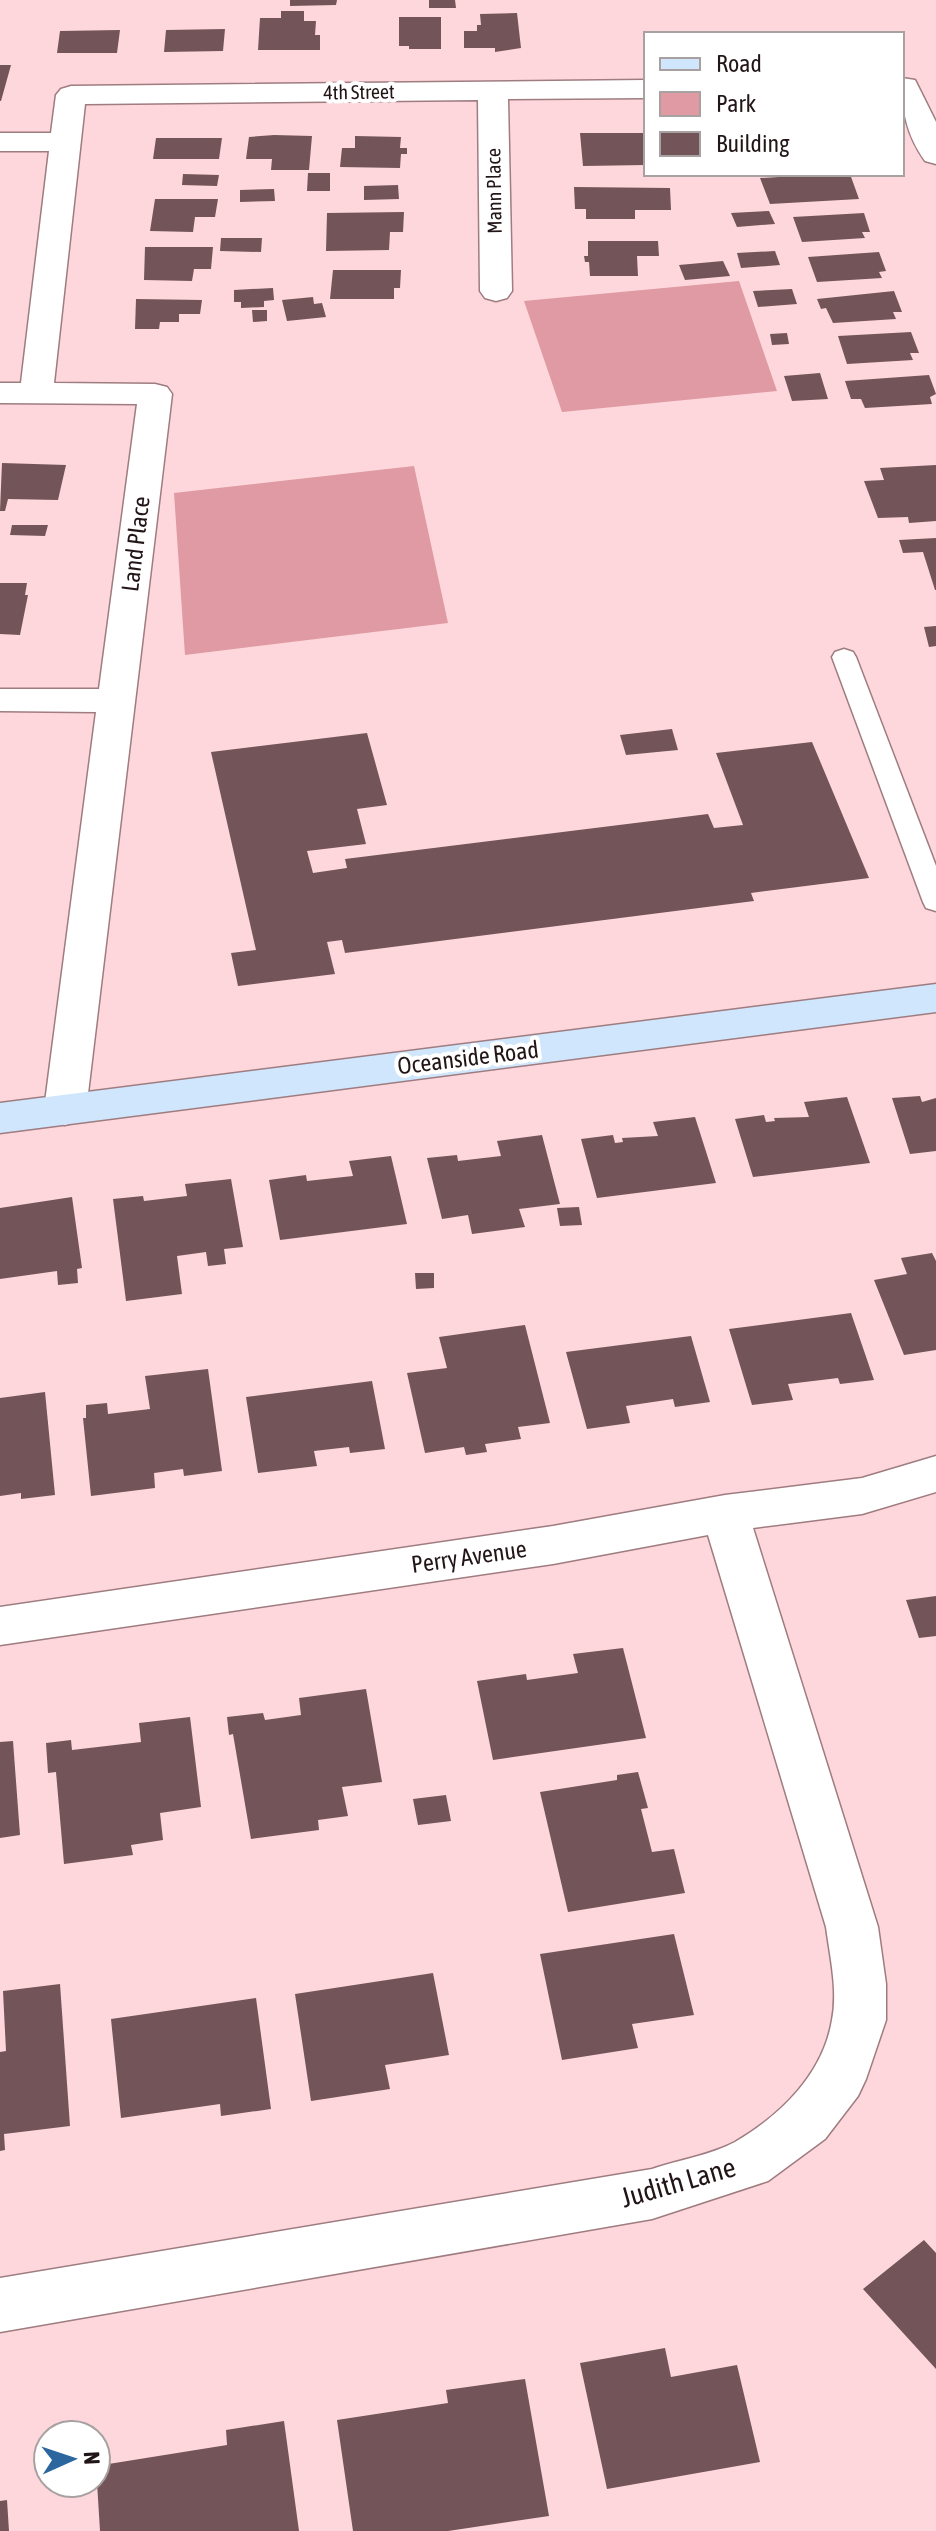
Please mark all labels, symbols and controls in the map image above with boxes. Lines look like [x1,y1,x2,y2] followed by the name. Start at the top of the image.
[644,32,904,176] legend
[716,50,762,77] text: Road
[323,79,395,104] street label: 4th Street
[716,90,757,117] text: Park
[716,130,790,157] text: Building
[481,148,506,234] street label: Mann Place
[116,495,155,593] street label: Land Place
[396,1035,540,1080] street label: Oceanside Road
[410,1535,528,1578] street label: Perry Avenue
[617,2150,739,2214] street label: Judith Lane
[32,2419,112,2499] north arrow
[79,2451,105,2465] text: N

